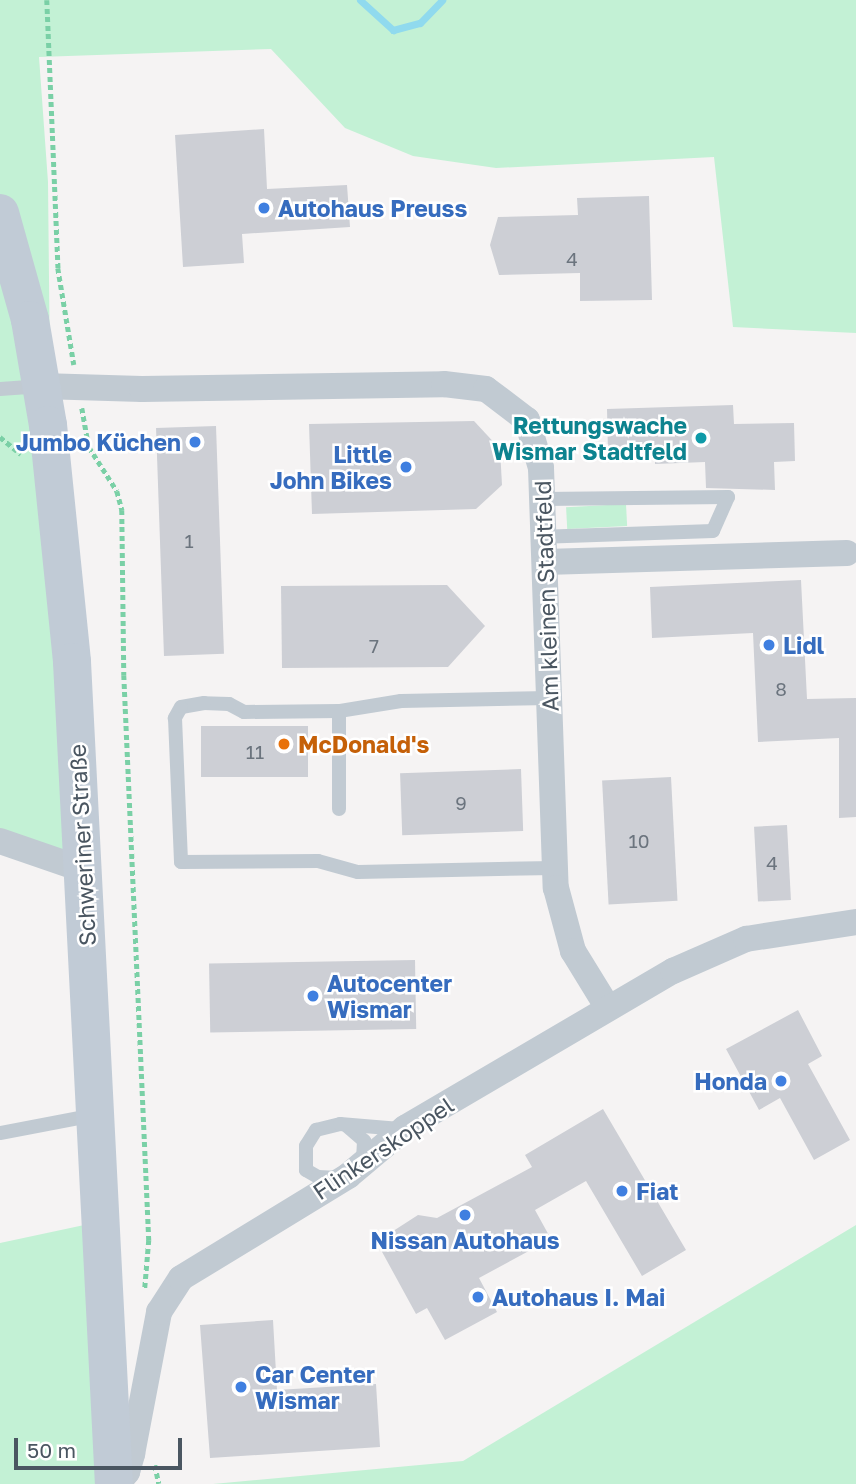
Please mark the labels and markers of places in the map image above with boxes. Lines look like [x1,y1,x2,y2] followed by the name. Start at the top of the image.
[278,194,467,222] place label: Autohaus Preuss
[256,200,272,216] marker: Autohaus Preuss
[492,411,687,465] place label: Rettungswache Wismar Stadtfeld
[16,428,181,456] place label: Jumbo Küchen
[693,430,709,446] marker: Rettungswache Wismar Stadtfeld
[187,434,203,450] marker: Jumbo Küchen
[270,440,392,494] place label: Little John Bikes
[398,459,414,475] marker: Little John Bikes
[783,631,824,659] place label: Lidl
[761,637,777,653] marker: Lidl
[298,730,429,758] place label: McDonald's
[276,736,292,752] marker: McDonald's
[327,969,452,1023] place label: Autocenter Wismar
[305,988,321,1004] marker: Autocenter Wismar
[694,1067,767,1095] place label: Honda
[773,1073,789,1089] marker: Honda
[636,1177,679,1205] place label: Fiat
[614,1183,630,1199] marker: Fiat
[457,1207,473,1223] marker: Nissan Autohaus
[370,1226,560,1254] place label: Nissan Autohaus
[492,1283,665,1311] place label: Autohaus I. Mai
[470,1289,486,1305] marker: Autohaus I. Mai
[255,1360,375,1414] place label: Car Center Wismar
[233,1379,249,1395] marker: Car Center Wismar

